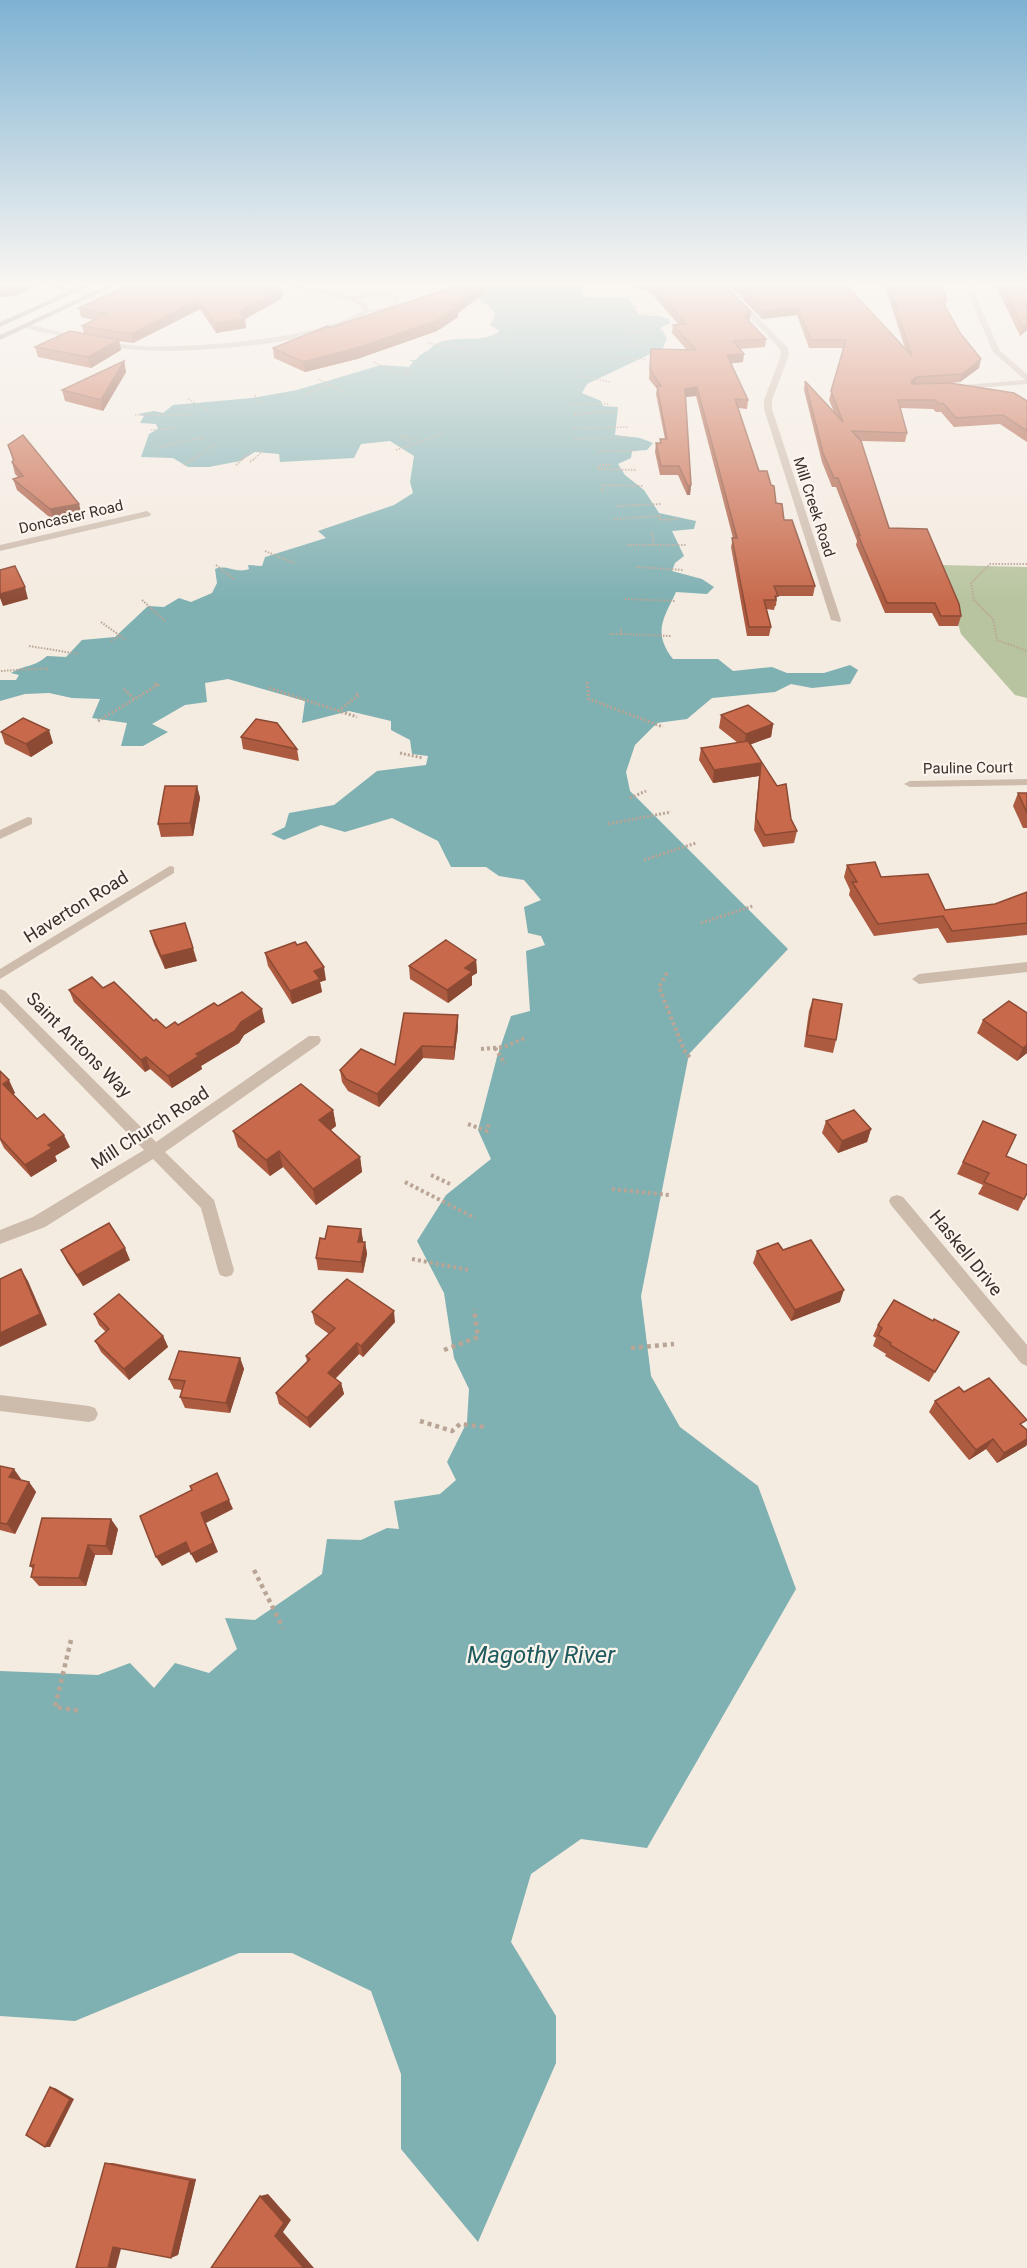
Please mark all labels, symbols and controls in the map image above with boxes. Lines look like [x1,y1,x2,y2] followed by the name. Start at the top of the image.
[789,455,839,559] street label: Mill Creek Road
[17,496,125,538] street label: Doncaster Road
[923,758,1013,778] street label: Pauline Court
[20,866,132,947] street label: Haverton Road
[22,988,137,1102] street label: Saint Antons Way
[87,1082,212,1173] street label: Mill Church Road
[925,1206,1007,1300] street label: Haskell Drive
[467,1641,616,1669] water label: Magothy River

